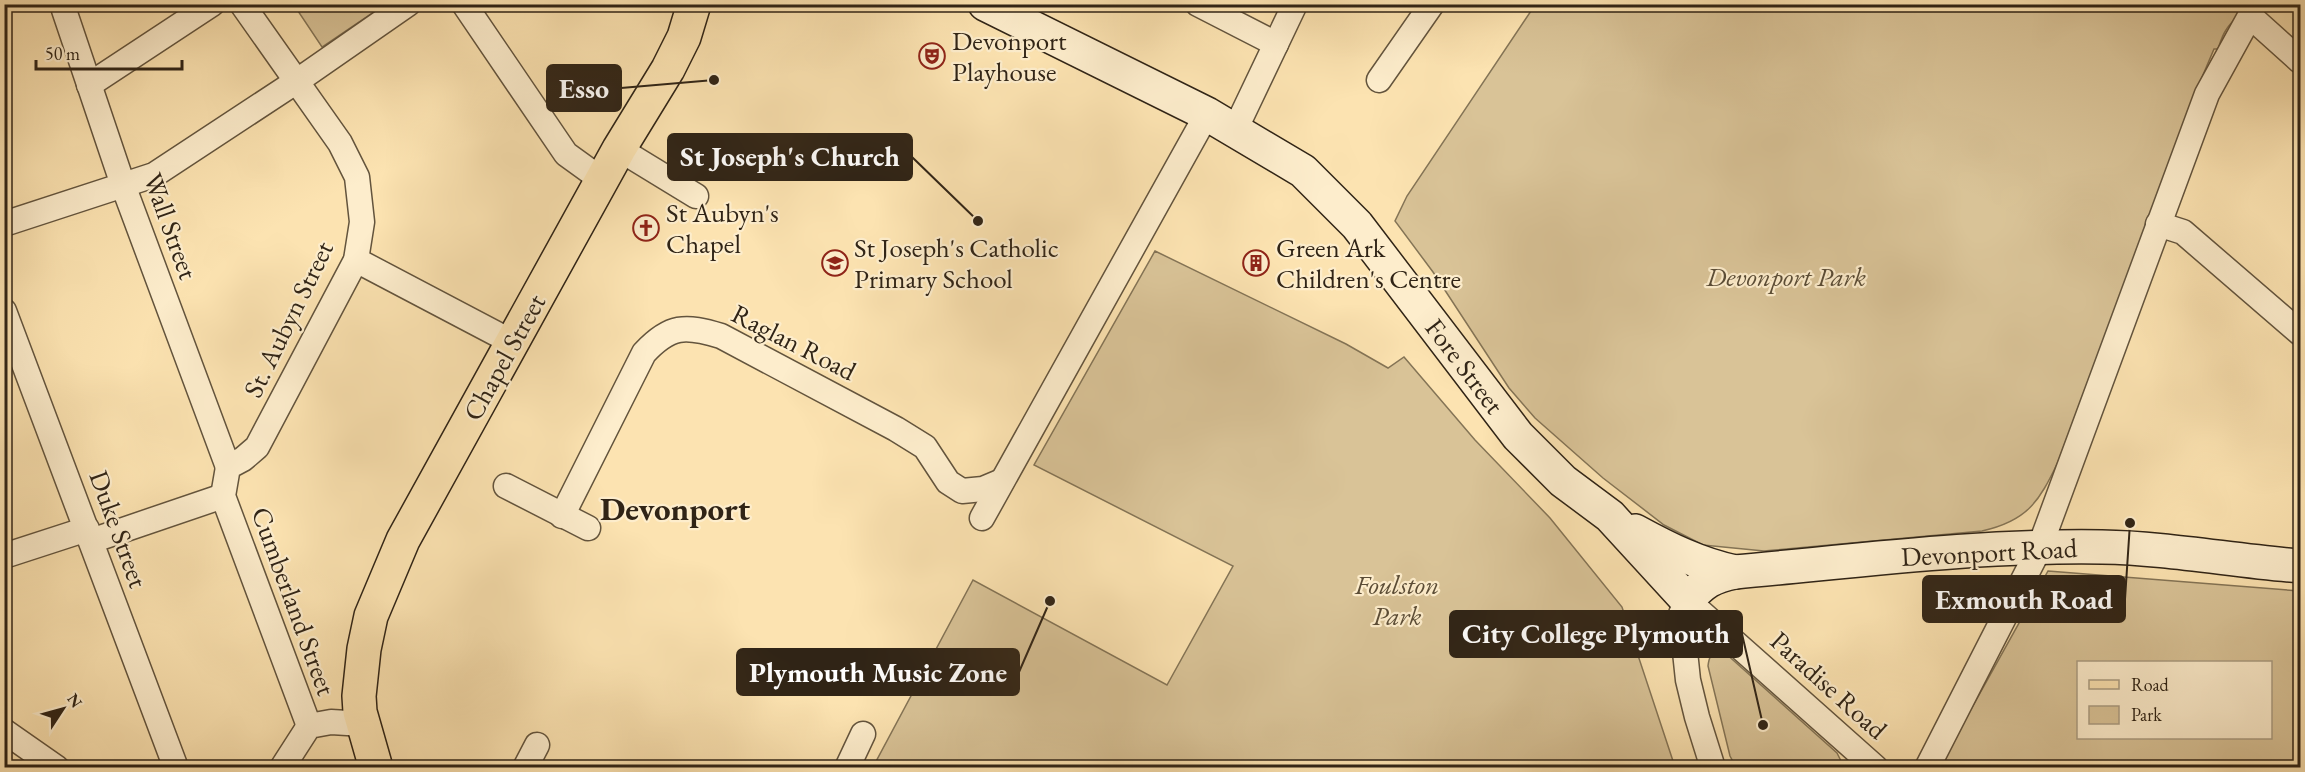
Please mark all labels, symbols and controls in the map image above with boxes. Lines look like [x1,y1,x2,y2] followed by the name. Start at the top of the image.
[952,23,1067,89] place label: Devonport Playhouse
[36,33,182,71] scale bar
[917,41,947,71] theatre icon: Devonport Playhouse
[45,42,80,65] text: 50 m
[547,65,621,111] callout: Esso
[559,70,609,106] text: Esso
[668,134,912,180] callout: St Joseph's Church
[680,138,900,174] text: St Joseph's Church
[136,168,207,284] street label: Wall Street
[666,195,779,261] place label: St Aubyn's Chapel
[631,213,661,243] church icon: St Aubyn's Chapel
[854,230,1059,296] place label: St Joseph's Catholic Primary School
[1276,230,1461,296] place label: Green Ark Children's Centre
[235,235,341,403] street label: St. Aubyn Street
[820,248,850,278] school or university icon: St Joseph's Catholic Primary School
[1241,248,1271,278] building icon: Green Ark Children's Centre
[1705,259,1866,294] park label: Devonport Park
[455,287,553,427] street label: Chapel Street
[726,296,862,388] street label: Raglan Road
[1418,311,1513,421] street label: Fore Street
[82,465,157,593] street label: Duke Street
[600,487,751,530] district label: Devonport
[244,502,344,700] street label: Cumberland Street
[1900,530,2078,574] street label: Devonport Road
[1354,567,1439,633] park label: Foulston Park
[1923,576,2125,622] callout: Exmouth Road
[1935,581,2114,617] text: Exmouth Road
[1450,611,1742,657] callout: City College Plymouth
[1462,615,1730,651] text: City College Plymouth
[1763,623,1895,747] street label: Paradise Road
[737,649,1019,695] callout: Plymouth Music Zone
[749,654,1007,690] text: Plymouth Music Zone
[2077,661,2272,739] legend
[2131,673,2170,696] text: Road
[33,679,93,739] north arrow
[62,689,87,712] text: N
[2131,703,2162,726] text: Park

